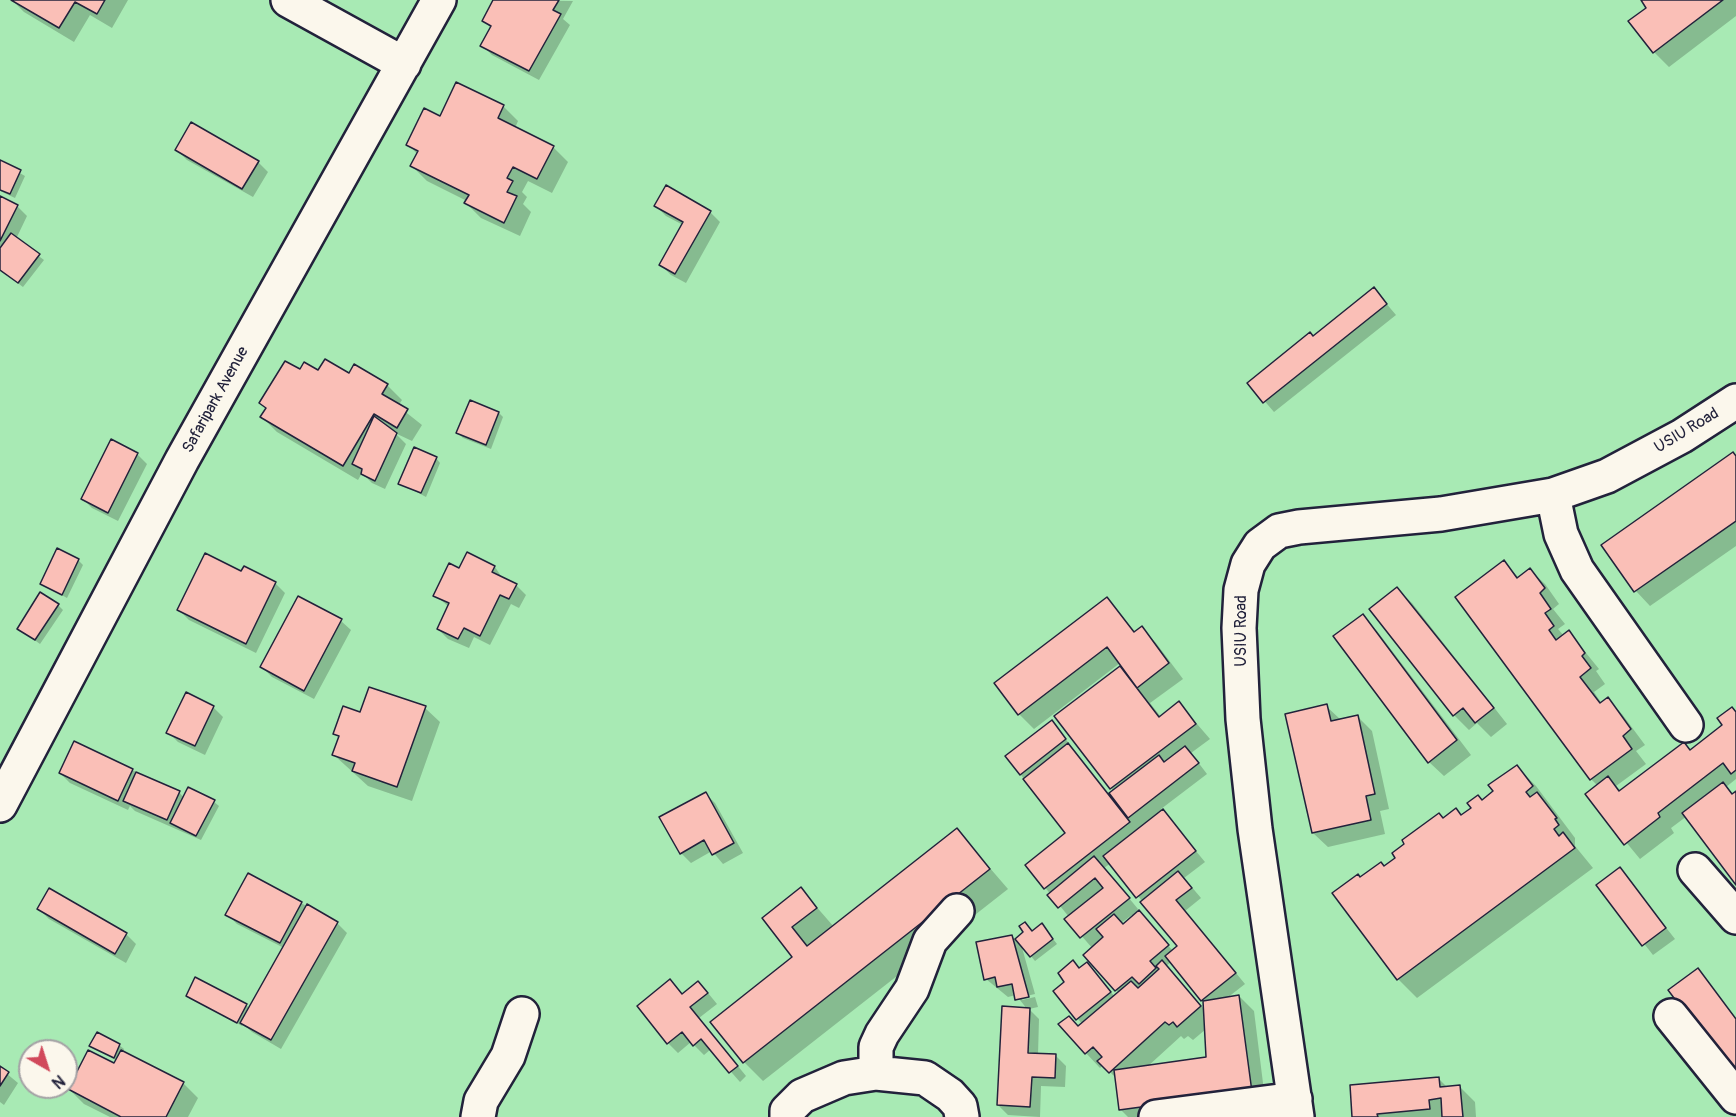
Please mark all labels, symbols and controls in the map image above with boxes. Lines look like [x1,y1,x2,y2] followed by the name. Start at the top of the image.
[179,343,253,457] street label: Safaripark Avenue
[1651,404,1723,458] street label: USIU Road
[1232,595,1252,667] street label: USIU Road
[18,1039,78,1099] north arrow
[48,1070,69,1093] text: N

